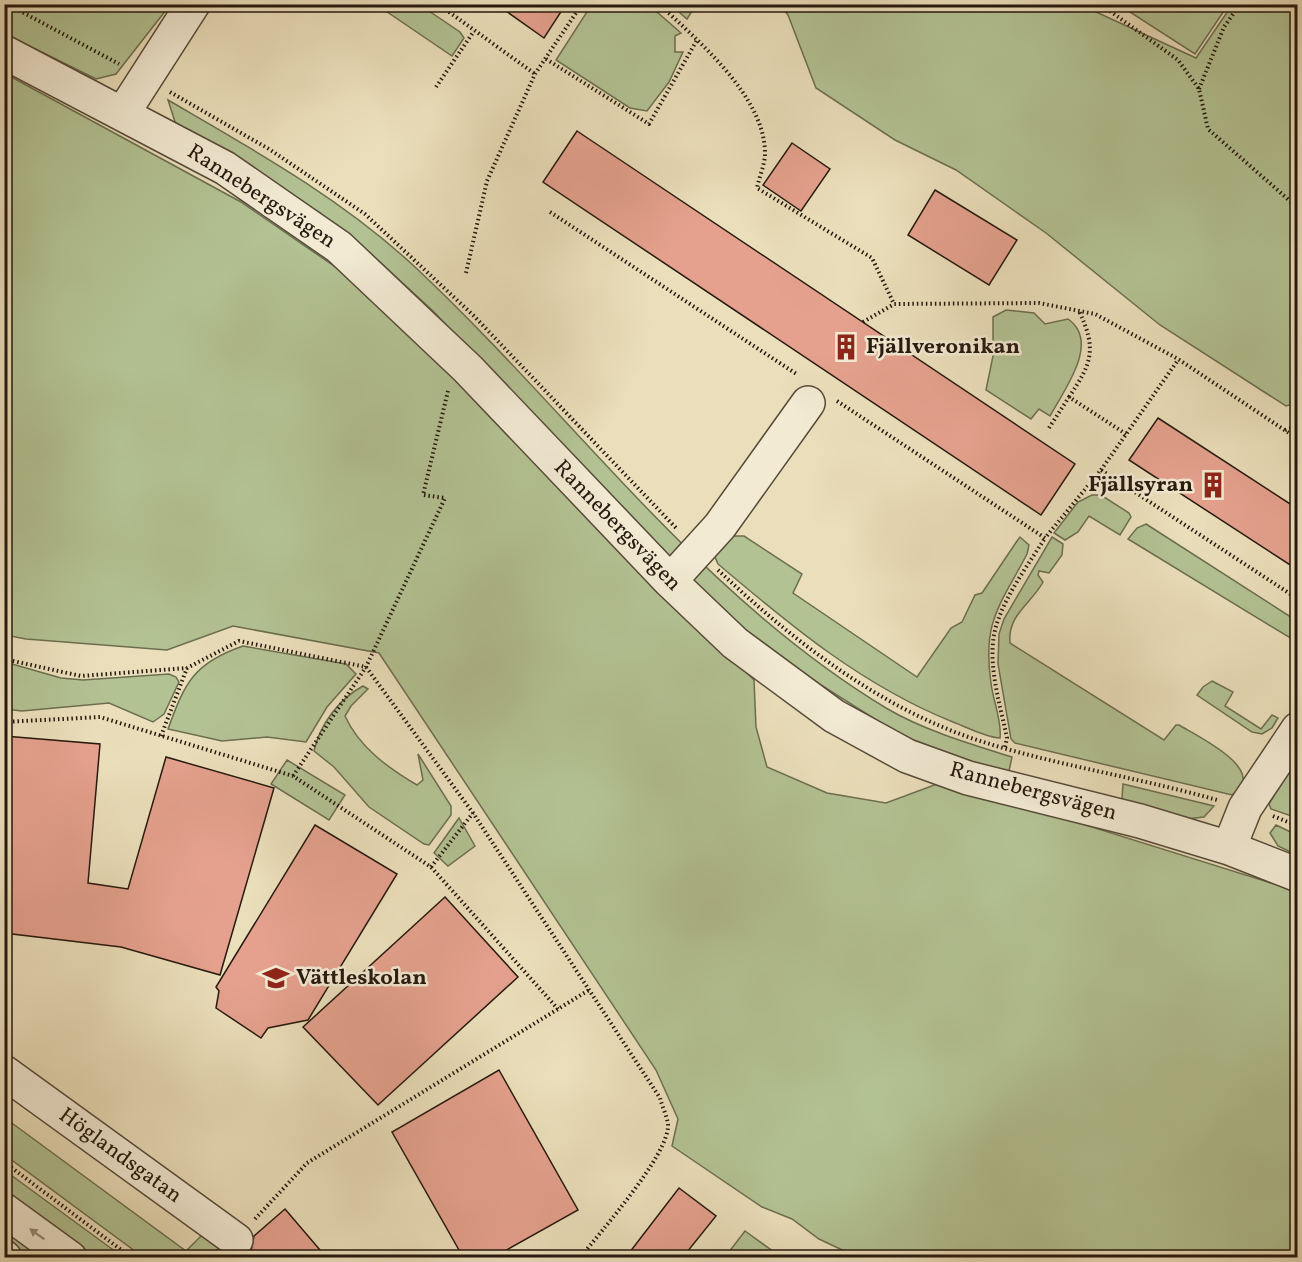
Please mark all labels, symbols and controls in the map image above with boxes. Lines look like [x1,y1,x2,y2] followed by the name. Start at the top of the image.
[180,137,342,257] street label: Rannebergsvägen
[831,332,861,362] building icon: Fjällveronikan
[866,332,1020,363] place label: Fjällveronikan
[546,453,688,599] street label: Rannebergsvägen
[1088,470,1193,501] place label: Fjällsyran
[1198,470,1228,500] building icon: Fjällsyran
[946,755,1120,829] street label: Rannebergsvägen
[261,963,291,993] school or university icon: Vättleskolan
[296,963,427,994] place label: Vättleskolan
[52,1101,188,1211] street label: Höglandsgatan
[30,1228,45,1240] one-way arrow

